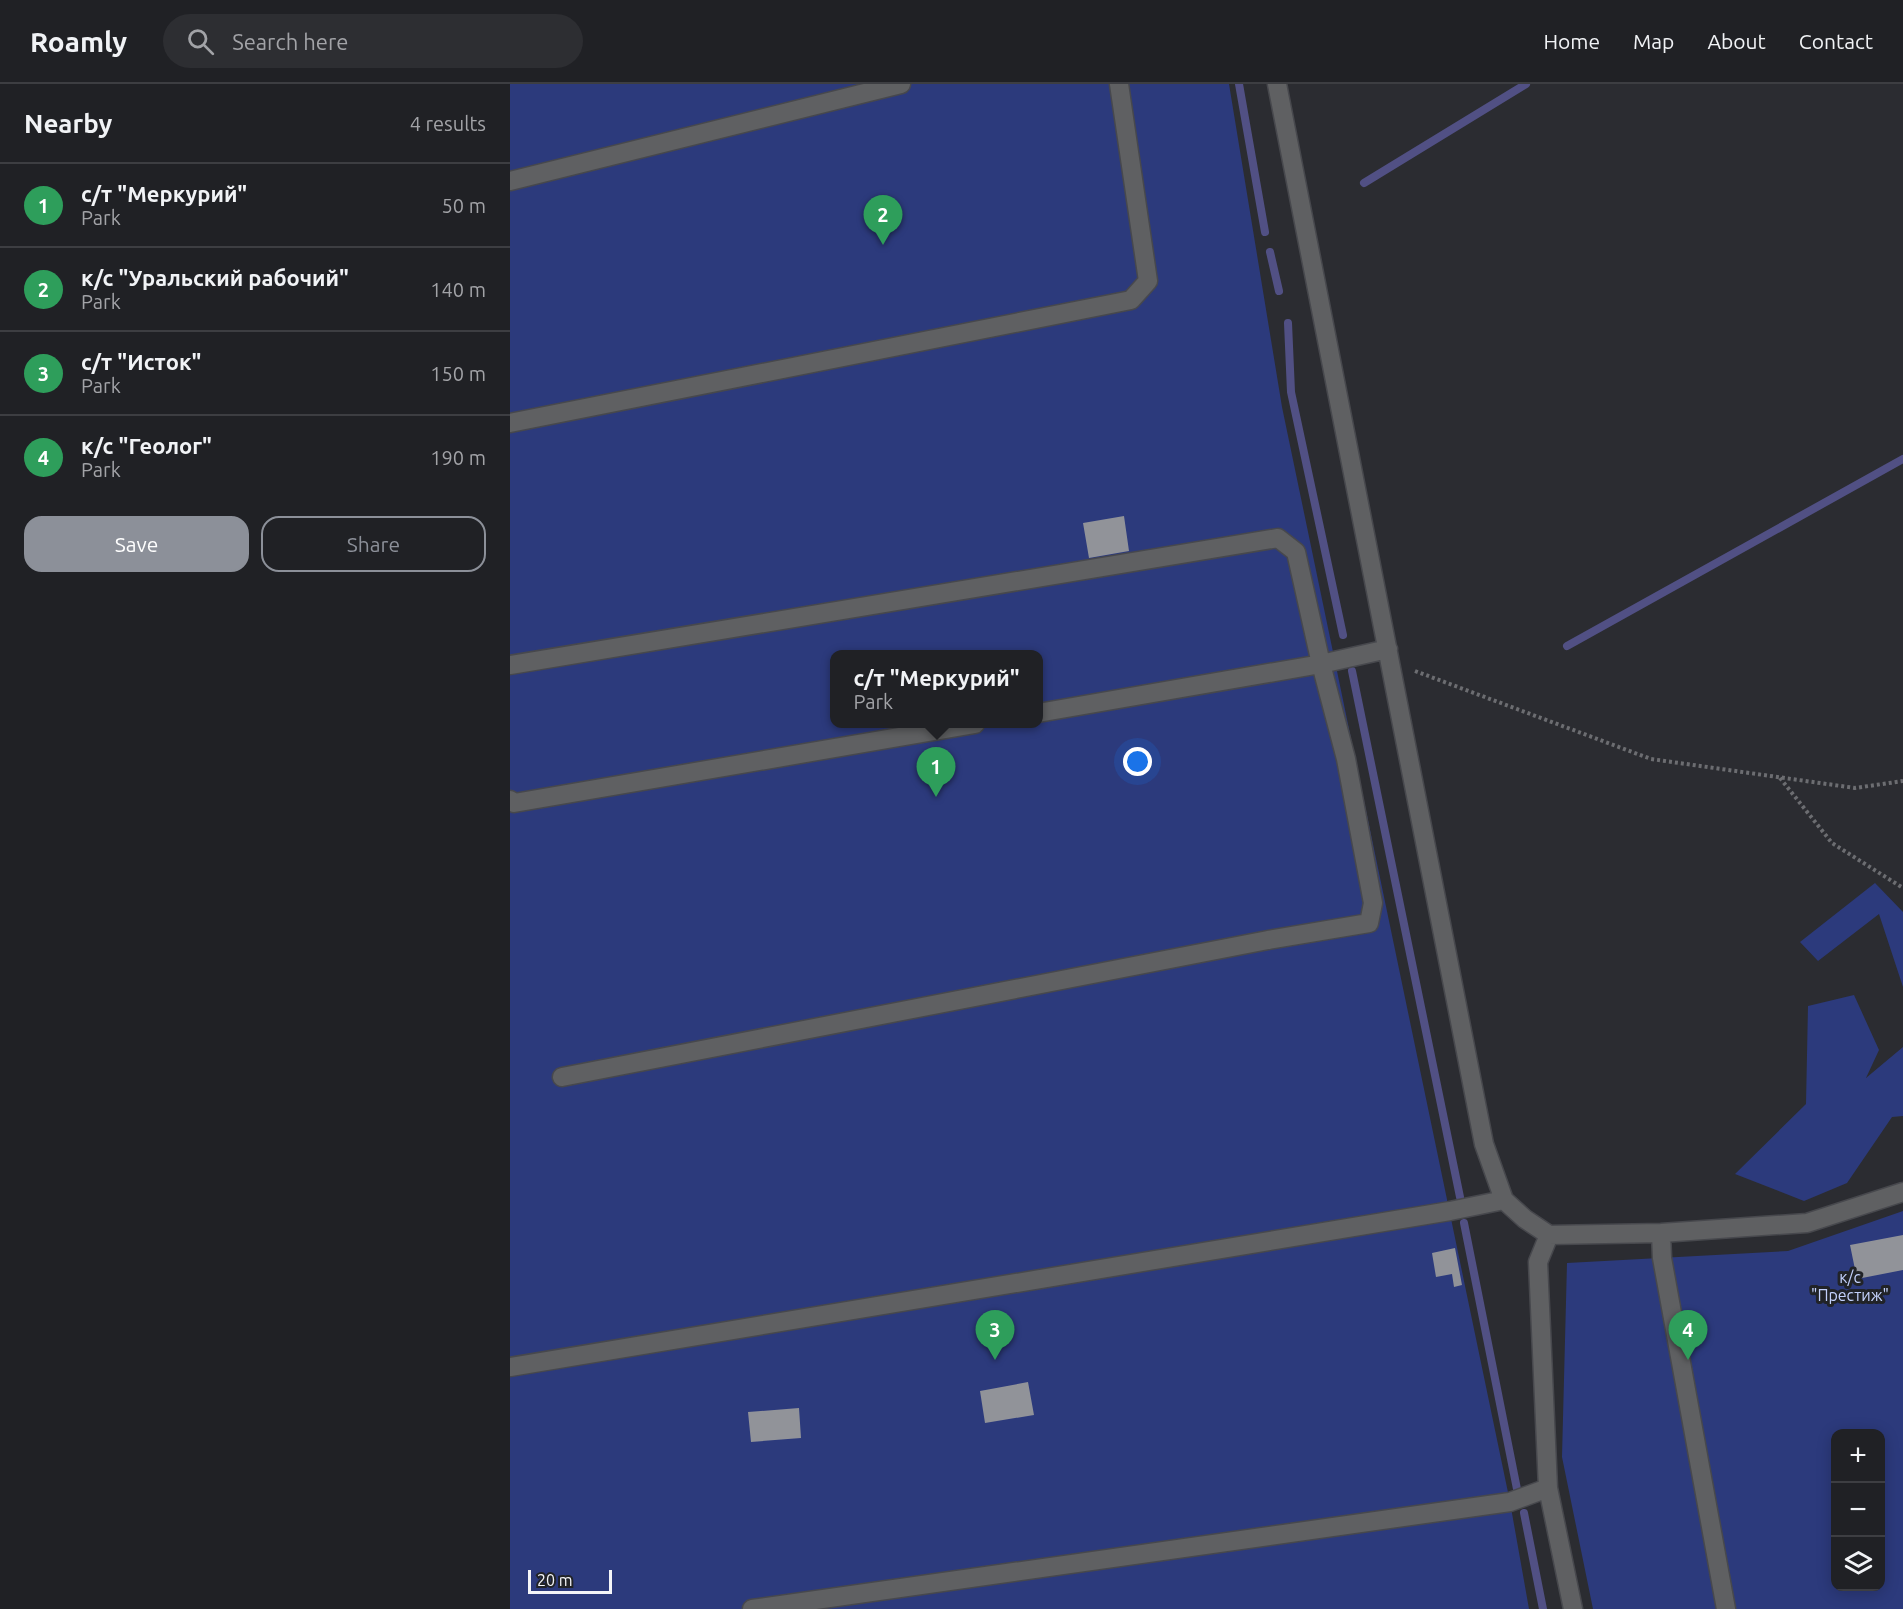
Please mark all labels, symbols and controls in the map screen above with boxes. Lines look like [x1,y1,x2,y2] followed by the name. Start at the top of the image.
[163,14,583,68] search box
[184,25,217,58] icon: search
[30,26,127,57] text: Roamly
[232,29,348,54] text: Search here
[1543,29,1600,53] text: Home
[1633,29,1674,53] text: Map
[1707,29,1766,53] text: About
[1799,29,1873,53] text: Contact
[24,109,112,138] text: Nearby
[410,112,486,135] text: 4 results
[81,181,247,206] text: с/т "Меркурий"
[38,194,49,217] text: 1
[442,194,486,217] text: 50 m
[864,196,902,245] pin: 2
[81,206,121,229] text: Park
[81,265,349,290] text: к/с "Уральский рабочий"
[38,278,49,301] text: 2
[430,278,486,301] text: 140 m
[81,290,121,313] text: Park
[81,349,201,374] text: с/т "Исток"
[38,362,49,385] text: 3
[430,362,486,385] text: 150 m
[81,374,121,397] text: Park
[81,433,212,458] text: к/с "Геолог"
[38,446,49,469] text: 4
[430,446,486,469] text: 190 m
[81,458,121,481] text: Park
[24,516,249,572] button: Save
[261,516,486,572] button: Share
[830,650,1043,728] popup
[853,665,1020,690] text: с/т "Меркурий"
[853,690,893,713] text: Park
[1123,747,1152,776] your location
[916,748,956,797] pin: 1
[1811,1268,1889,1304] park label: к/с "Престиж"
[976,1310,1014,1360] pin: 3
[1668,1310,1708,1360] pin: 4
[1831,1429,1885,1591] map controls
[1831,1429,1885,1483] button: +
[1831,1483,1885,1537] button: −
[1831,1537,1885,1591] button: layers
[528,1567,612,1594] scale bar
[537,1571,573,1589] text: 20 m

